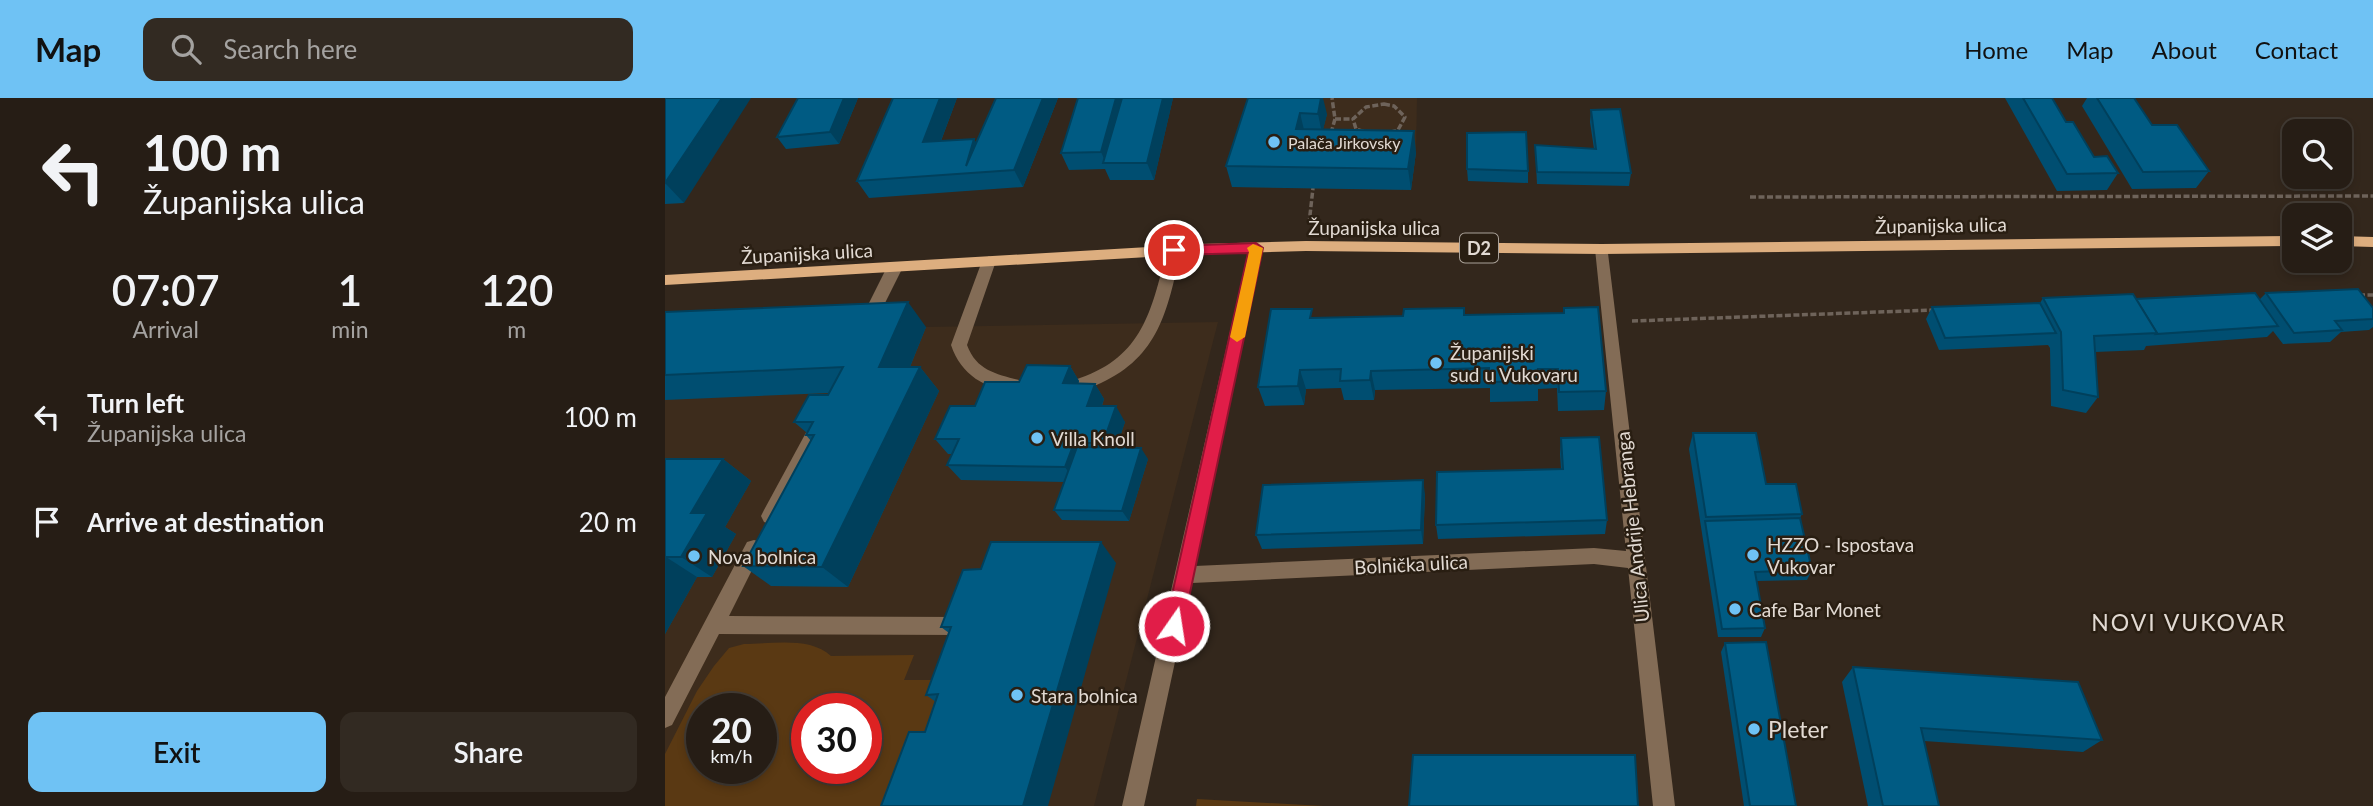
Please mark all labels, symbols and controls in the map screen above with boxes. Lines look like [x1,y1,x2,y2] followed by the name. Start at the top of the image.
[143,18,633,81] search box
[35,29,101,69] text: Map
[167,30,205,68] icon: search
[223,33,357,65] text: Search here
[1964,35,2028,64] text: Home
[2066,35,2114,64] text: Map
[2152,35,2217,64] text: About
[2255,35,2338,64] text: Contact
[2282,119,2352,273] map controls
[2282,119,2352,189] button: search
[143,123,281,181] text: 100 m
[28,126,119,217] icon: left
[1288,133,1401,152] place label: Palača Jirkovsky
[1266,134,1282,150] marker: Palača Jirkovsky
[143,182,365,221] text: Županijska ulica
[2282,203,2352,273] button: layers
[1875,212,2007,238] street label: Županijska ulica
[1308,216,1440,239] street label: Županijska ulica
[1144,220,1204,280] pin
[1155,231,1193,269] icon: arrive
[1460,233,1498,262] road number: D2
[741,238,873,268] street label: Županijska ulica
[112,265,220,315] text: 07:07
[338,265,362,315] text: 1
[480,265,553,315] text: 120
[133,315,199,343] text: Arrival
[331,315,369,343] text: min
[507,315,526,343] text: m
[1450,341,1578,386] place label: Županijski sud u Vukovaru
[1428,355,1444,371] marker: Županijski sud u Vukovaru
[87,387,184,419] text: Turn left
[28,398,66,436] icon: left
[564,401,637,433] text: 100 m
[87,419,246,447] text: Županijska ulica
[1051,427,1135,450] place label: Villa Knoll
[1029,430,1045,446] marker: Villa Knoll
[1611,431,1653,623] street label: Ulica Andrije Hebranga
[28,503,66,541] icon: arrive
[87,506,324,538] text: Arrive at destination
[579,506,637,538] text: 20 m
[1767,533,1914,578] place label: HZZO - Ispostava Vukovar
[708,545,816,568] place label: Nova bolnica
[1745,547,1761,563] marker: HZZO - Ispostava Vukovar
[686,548,702,564] marker: Nova bolnica
[1354,550,1468,578] street label: Bolnička ulica
[1137,589,1211,663] position arrow
[1749,598,1881,621] place label: Cafe Bar Monet
[1727,601,1743,617] marker: Cafe Bar Monet
[2091,608,2287,636] district label: NOVI VUKOVAR
[1031,684,1138,707] place label: Stara bolnica
[1009,687,1025,703] marker: Stara bolnica
[791,693,882,784] speed limit sign: 30
[711,708,752,750] text: 20
[28,712,326,792] button: Exit
[340,712,637,792] button: Share
[1768,715,1829,743] place label: Pleter
[1746,721,1762,737] marker: Pleter
[710,745,753,767] text: km/h

